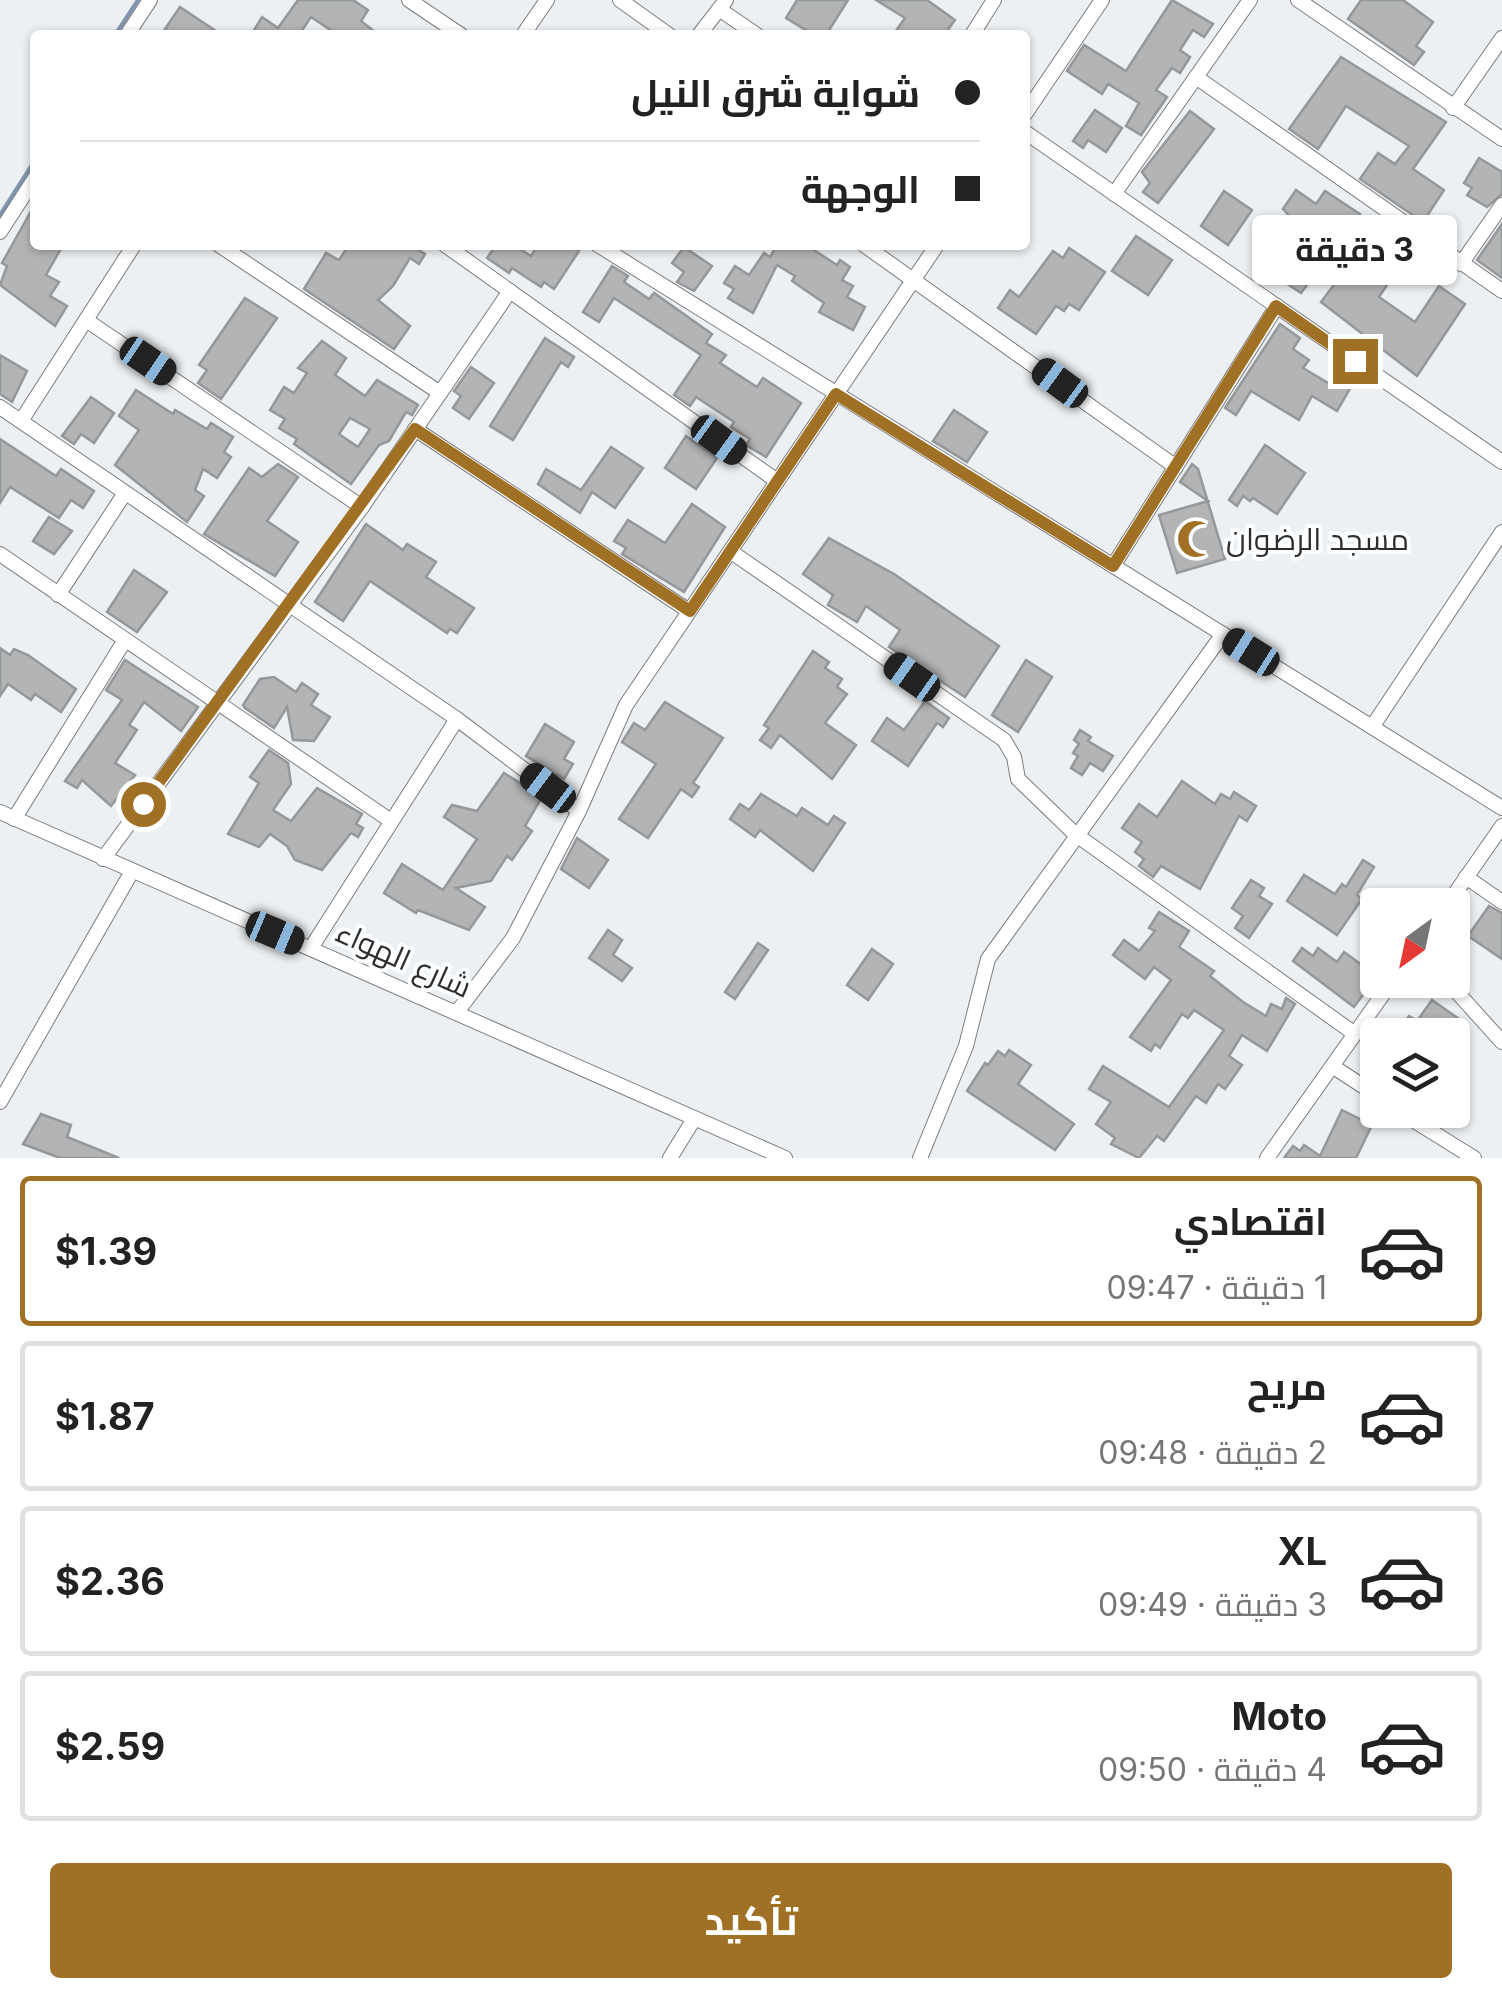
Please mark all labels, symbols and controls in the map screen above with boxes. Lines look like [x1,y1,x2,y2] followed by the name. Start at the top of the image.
[631,70,920,116] text: شواية شرق النيل
[801,166,920,212] text: الوجهة
[1252,216,1458,286] callout: 3 دقيقة
[1295,230,1414,269] text: 3 دقيقة
[115,332,181,390] car
[1333,339,1378,384] route end
[1027,353,1093,413] car
[686,410,752,470] car
[1175,518,1217,560] mosque icon: مسجد الرضوان
[1226,521,1409,557] place label: مسجد الرضوان
[1218,623,1284,681] car
[879,648,945,706] car
[515,758,581,818] car
[121,782,166,827] route start
[1360,888,1470,998] north arrow
[1360,888,1470,1128] map controls
[242,907,308,959] car
[329,913,477,1008] street label: شارع الهواء
[1360,1018,1470,1128] button: layers
[1174,1198,1327,1244] text: اقتصادي
[1357,1206,1447,1296] icon: car
[55,1228,157,1274] text: $1.39
[1107,1268,1327,1307] text: 1 دقيقة · 09:47
[1247,1363,1327,1409] text: مريح
[1357,1371,1447,1461] icon: car
[55,1393,155,1439] text: $1.87
[1098,1433,1327,1472] text: 2 دقيقة · 09:48
[1277,1528,1327,1574] text: XL
[1357,1536,1447,1626] icon: car
[55,1558,165,1604] text: $2.36
[1098,1585,1327,1624] text: 3 دقيقة · 09:49
[1231,1693,1327,1739] text: Moto
[1357,1701,1447,1791] icon: car
[55,1723,165,1769] text: $2.59
[1098,1750,1327,1789] text: 4 دقيقة · 09:50
[50,1863,1452,1978] button: تأكيد

